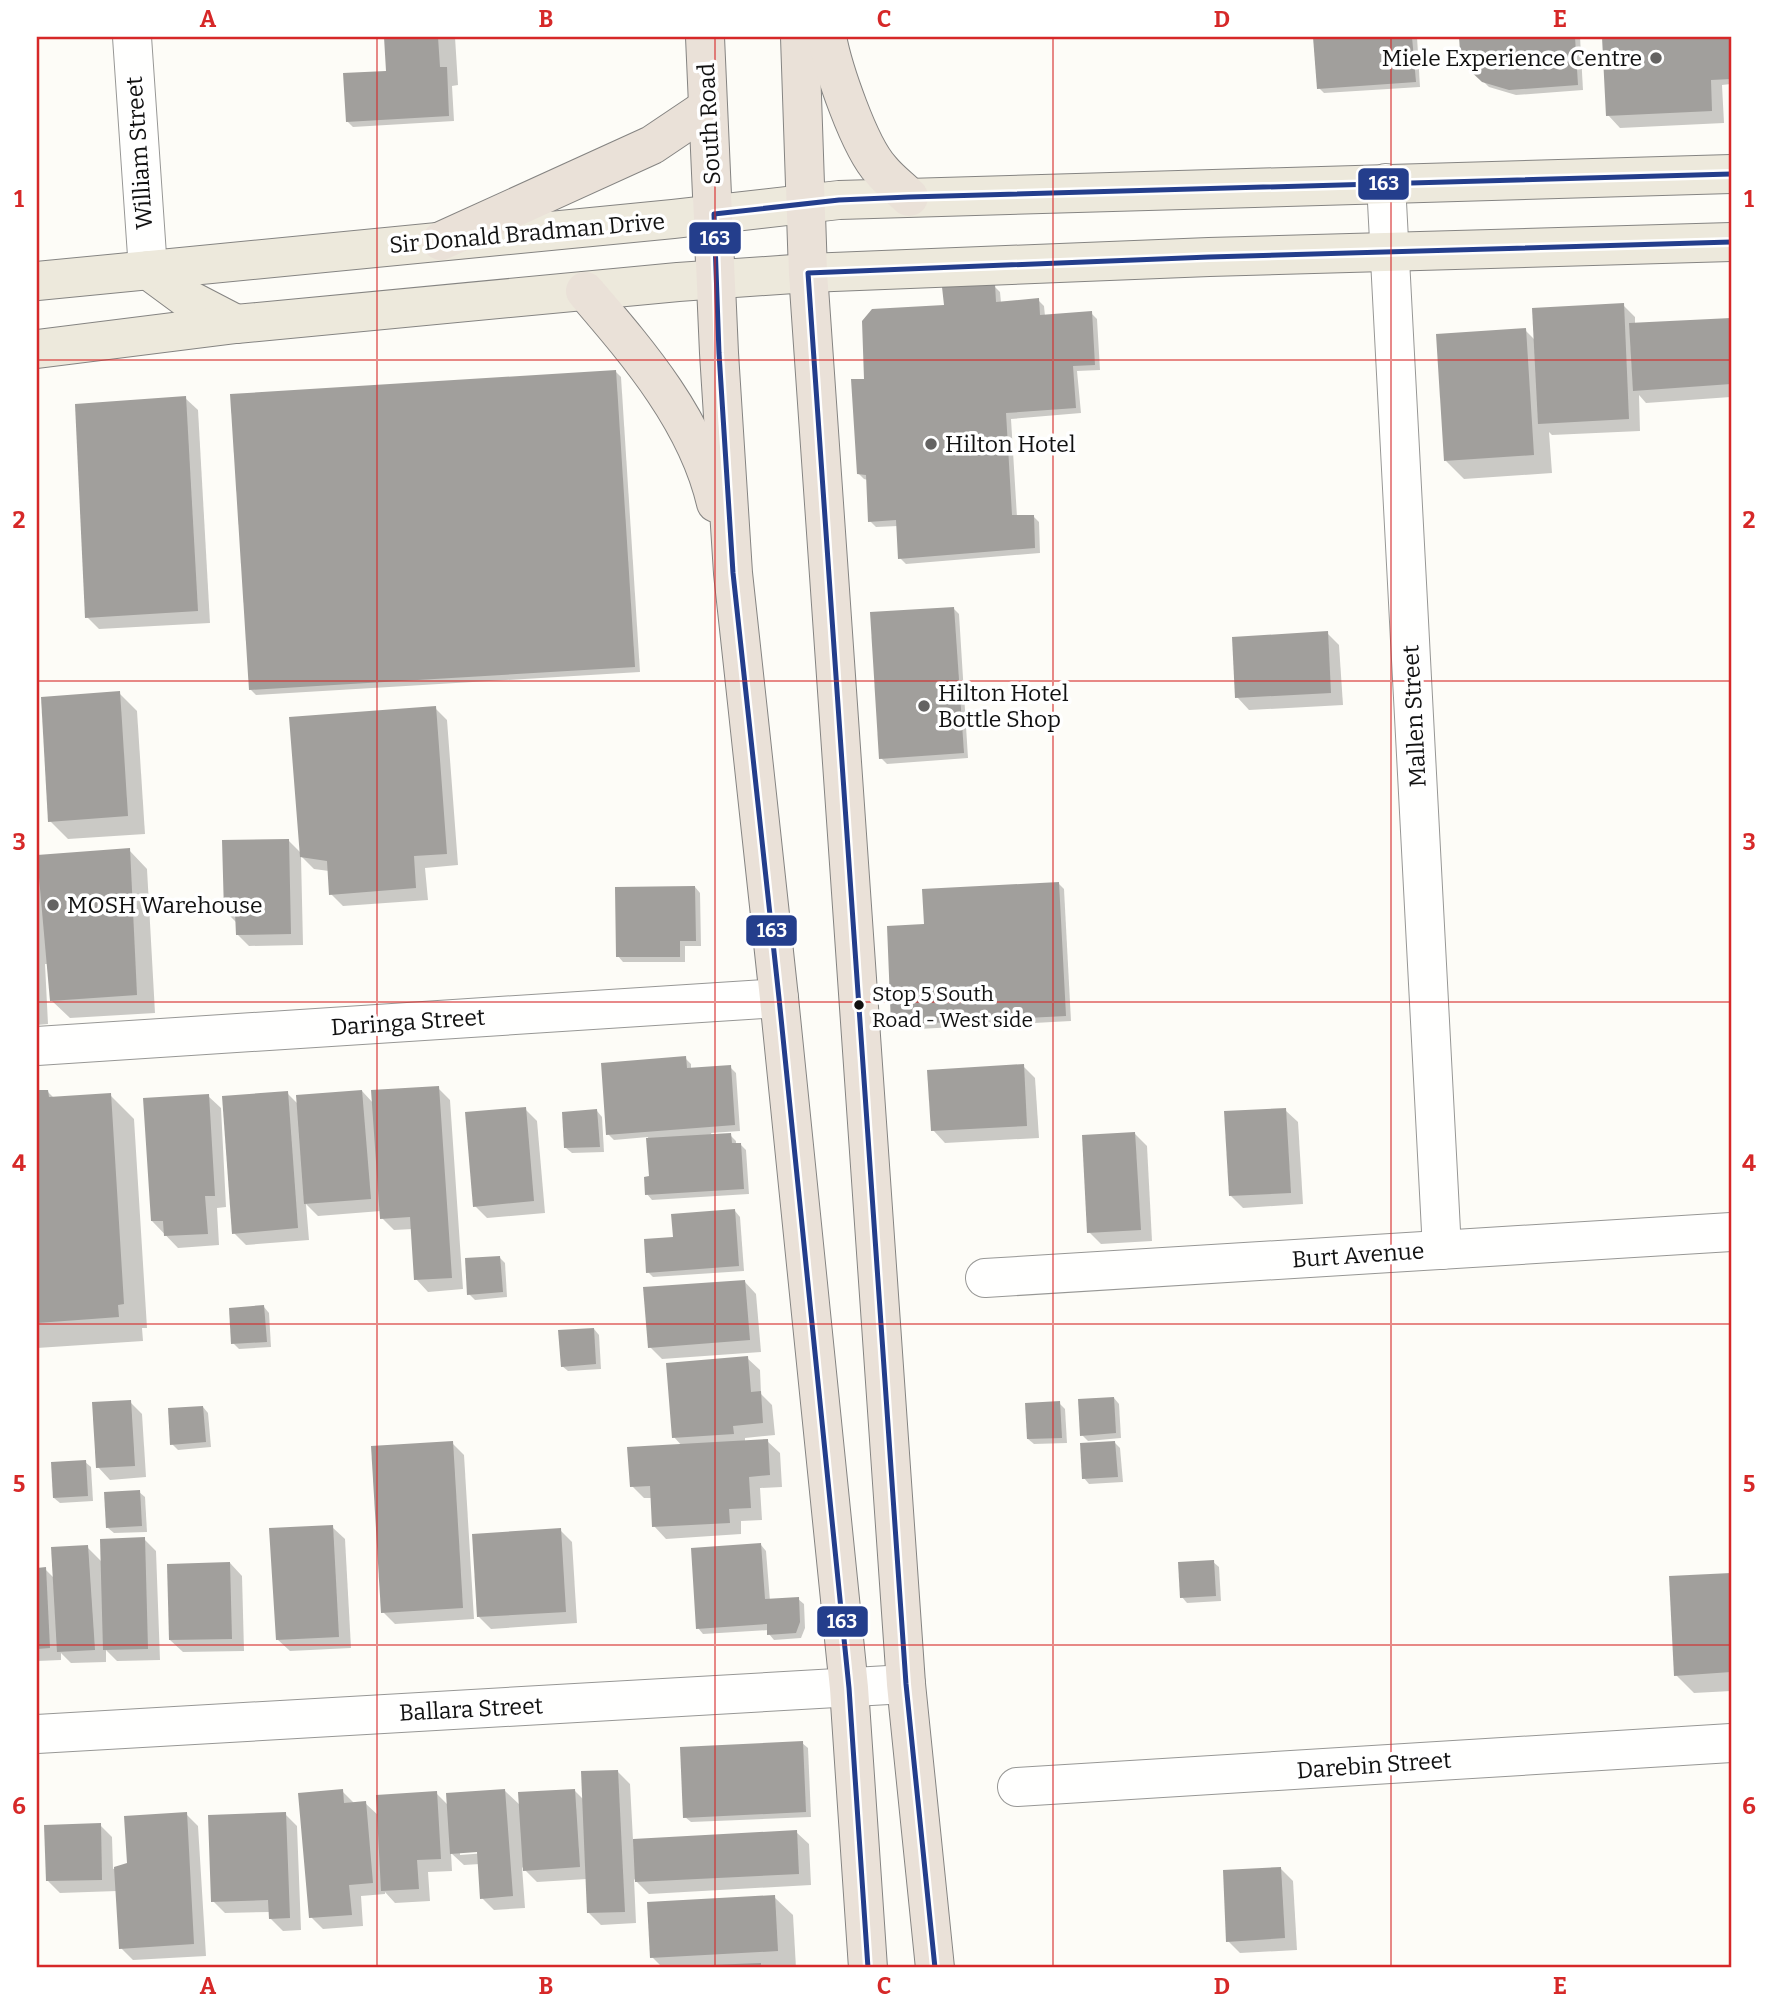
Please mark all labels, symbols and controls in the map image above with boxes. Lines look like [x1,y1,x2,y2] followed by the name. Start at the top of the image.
[200,5,217,33] text: A
[539,5,553,33] text: B
[877,5,891,33] text: C
[1214,5,1230,33] text: D
[1553,5,1567,33] text: E
[1382,44,1642,72] place label: Miele Experience Centre
[1648,50,1664,66] marker: Miele Experience Centre
[692,62,726,186] street label: South Road
[120,76,158,230] street label: William Street
[1357,167,1410,201] line badge: 163
[1369,172,1399,195] text: 163
[14,185,24,213] text: 1
[1744,185,1754,213] text: 1
[388,207,666,259] street label: Sir Donald Bradman Drive
[688,221,742,255] line badge: 163
[700,227,730,250] text: 163
[945,430,1076,458] place label: Hilton Hotel
[923,436,939,452] marker: Hilton Hotel
[13,506,26,534] text: 2
[1743,506,1756,534] text: 2
[1396,644,1432,788] street label: Mallen Street
[938,679,1069,733] place label: Hilton Hotel Bottle Shop
[916,698,932,714] marker: Hilton Hotel Bottle Shop
[12,828,26,856] text: 3
[1742,828,1756,856] text: 3
[67,891,263,919] place label: MOSH Warehouse
[45,897,61,913] marker: MOSH Warehouse
[745,914,798,947] line badge: 163
[757,919,787,942] text: 163
[872,981,1033,1033] place label: Stop 5 South Road - West side
[852,998,866,1012] marker: Stop 5 South Road - West side
[330,1003,486,1041] street label: Daringa Street
[12,1149,26,1177] text: 4
[1742,1149,1756,1177] text: 4
[1291,1236,1425,1274] street label: Burt Avenue
[13,1470,25,1498] text: 5
[1743,1470,1755,1498] text: 5
[816,1605,869,1638] line badge: 163
[827,1610,857,1633] text: 163
[398,1691,544,1727] street label: Ballara Street
[1296,1746,1452,1784] street label: Darebin Street
[12,1792,26,1820] text: 6
[1742,1792,1756,1820] text: 6
[200,1972,217,2000] text: A
[539,1972,553,2000] text: B
[877,1972,891,2000] text: C
[1214,1972,1230,2000] text: D
[1553,1972,1567,2000] text: E

